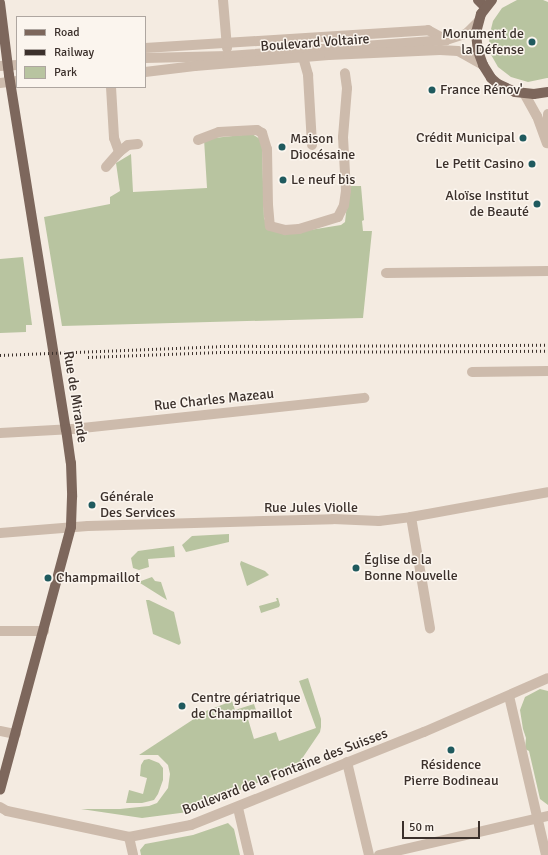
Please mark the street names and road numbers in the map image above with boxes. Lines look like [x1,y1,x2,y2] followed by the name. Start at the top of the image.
[260,31,370,55] street label: Boulevard Voltaire
[59,350,91,444] street label: Rue de Mirande
[153,385,275,415] street label: Rue Charles Mazeau
[264,500,358,516] street label: Rue Jules Violle
[180,725,390,819] street label: Boulevard de la Fontaine des Suisses

